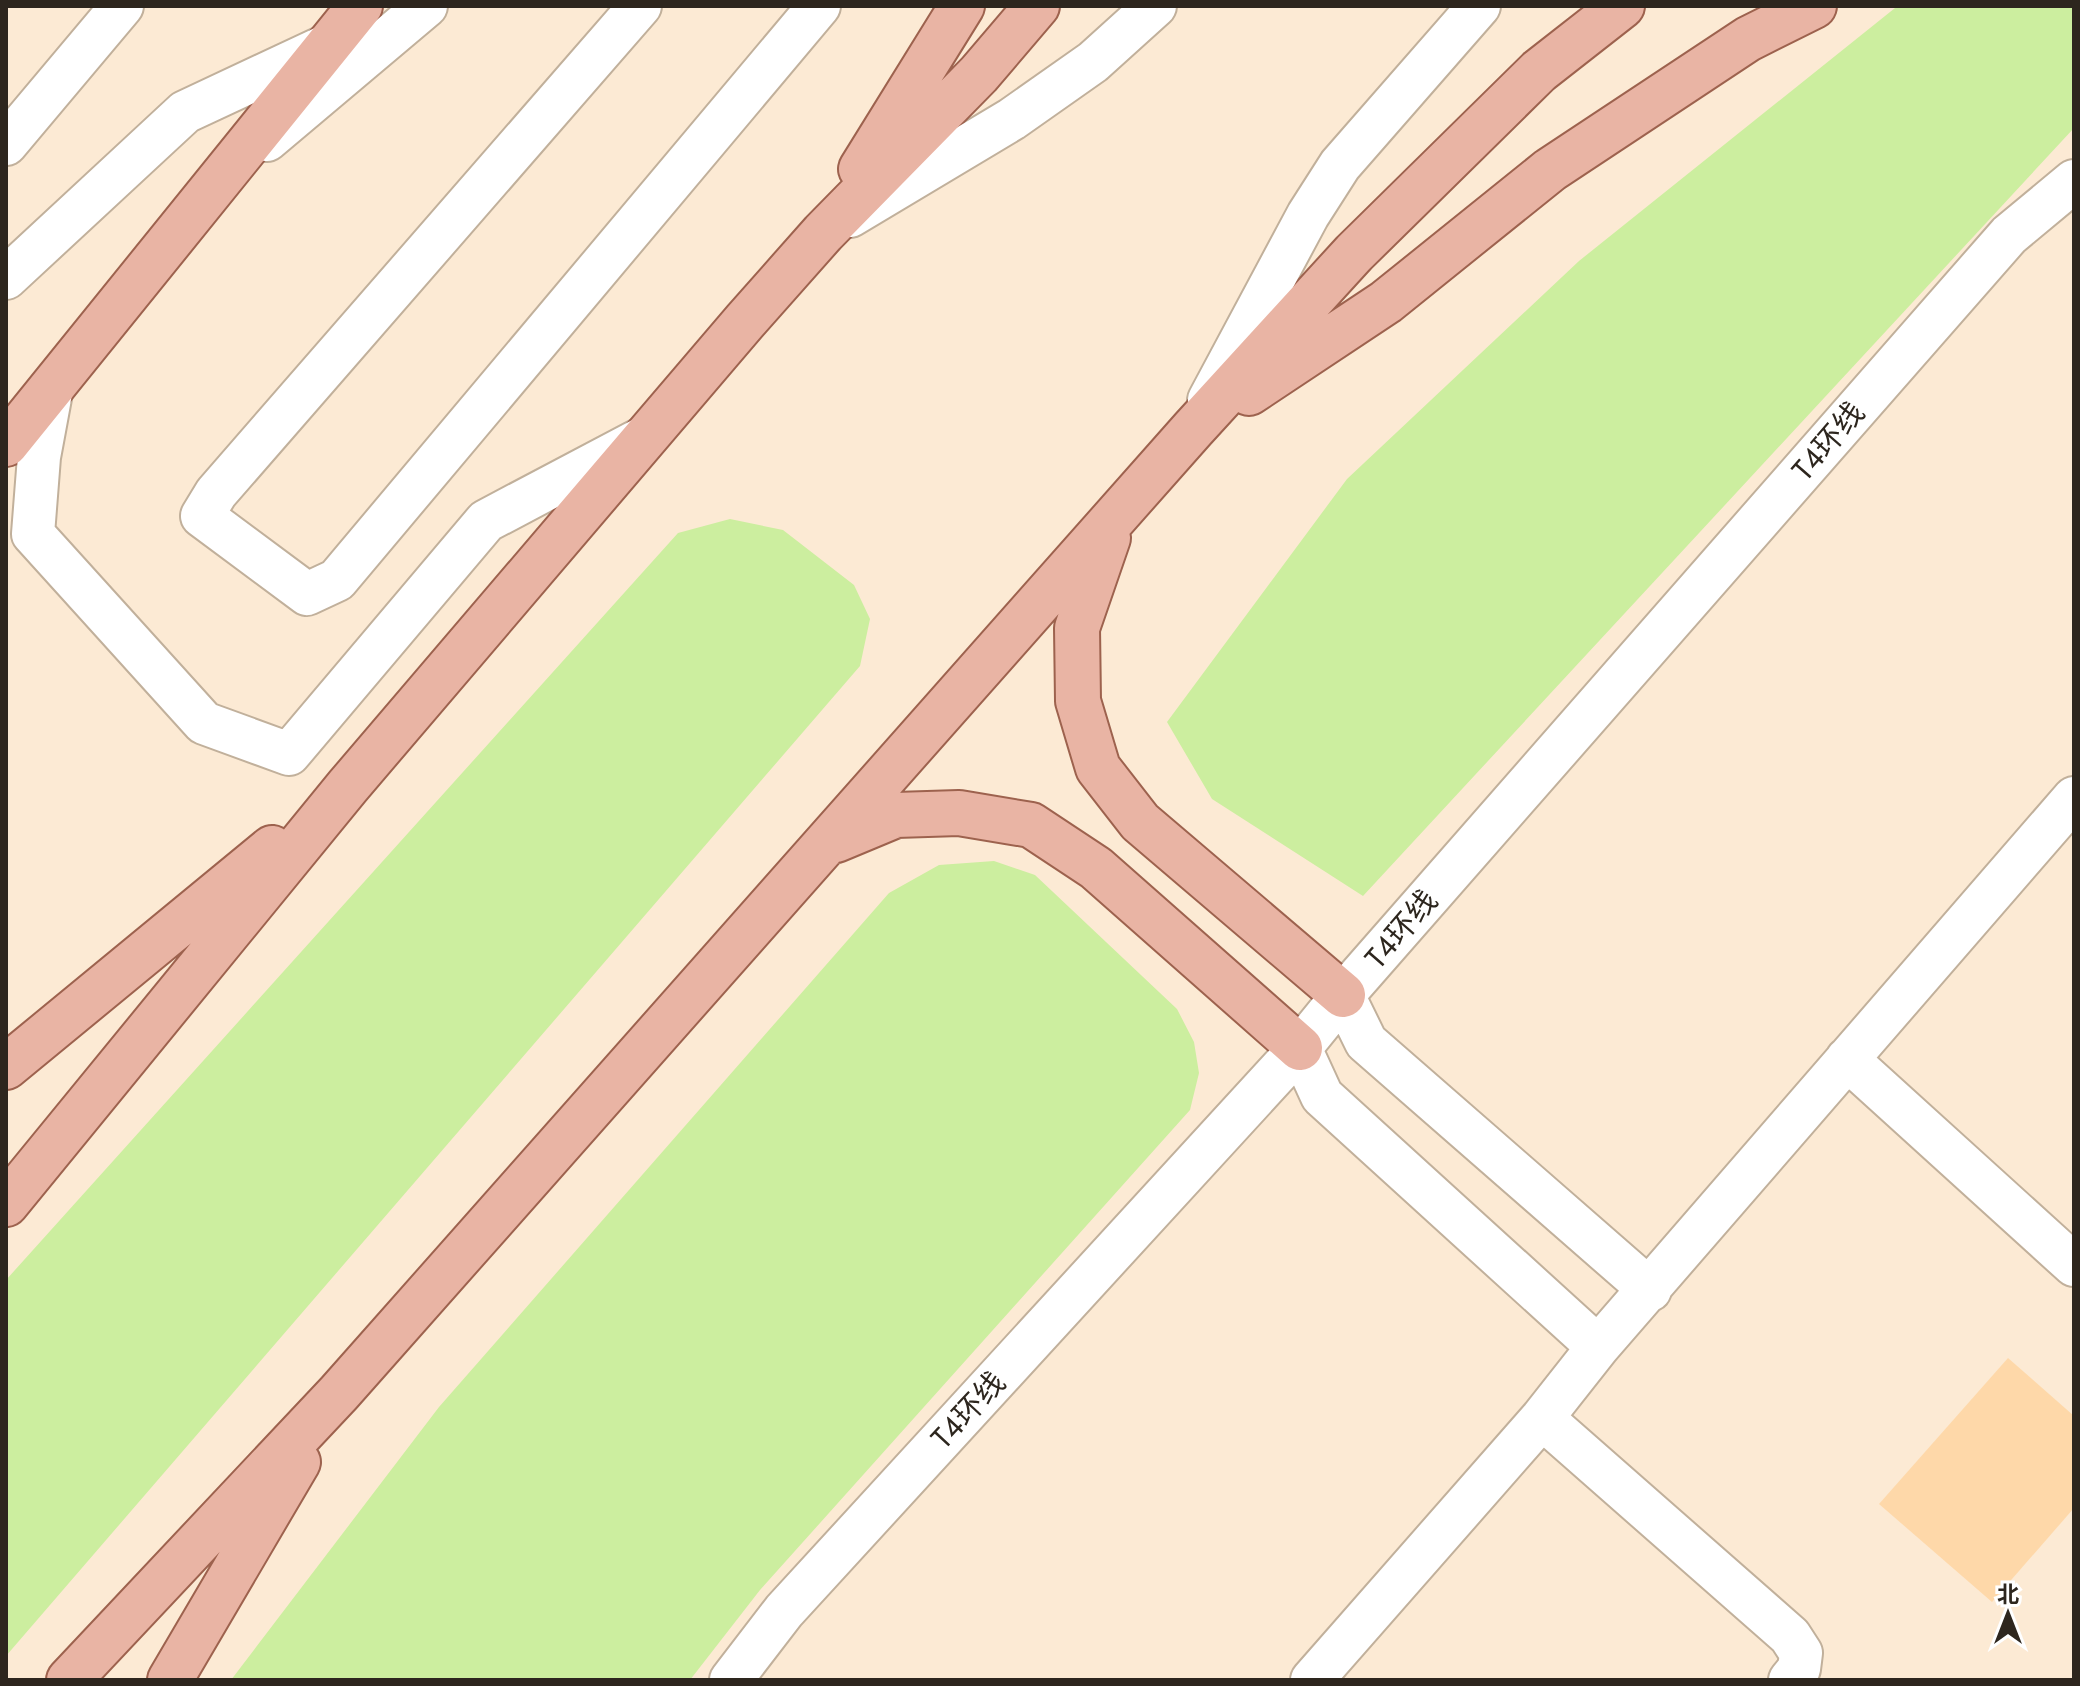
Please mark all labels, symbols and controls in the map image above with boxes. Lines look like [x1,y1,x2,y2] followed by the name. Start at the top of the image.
[1782,392,1874,490] street label: T4环线
[1355,880,1447,978] street label: T4环线
[921,1362,1015,1458] street label: T4环线
[1968,1574,2048,1654] north arrow
[1997,1578,2019,1610] text: 北

